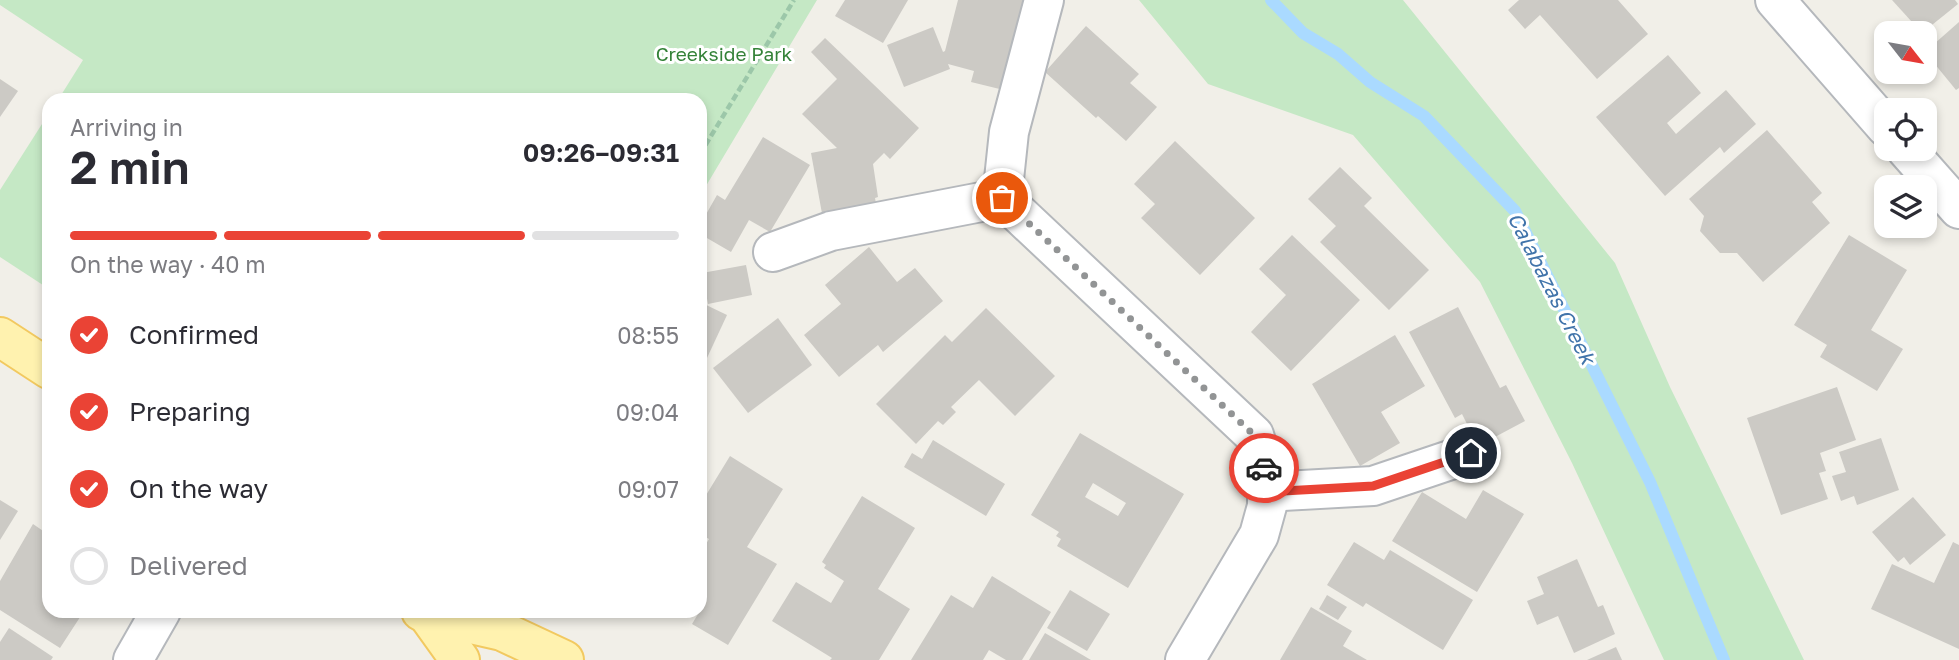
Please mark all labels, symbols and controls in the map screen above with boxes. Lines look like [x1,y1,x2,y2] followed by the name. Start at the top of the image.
[1874,21,1937,84] north arrow
[1874,21,1937,238] map controls
[656,42,793,65] park label: Creekside Park
[1874,98,1937,161] button: locate
[70,113,183,141] text: Arriving in
[523,137,679,168] text: 09:26–09:31
[70,139,190,194] text: 2 min
[972,168,1032,228] pin
[1874,175,1937,238] button: layers
[983,179,1021,217] icon: bag
[1503,208,1602,370] water label: Calabazas Creek
[70,250,266,278] text: On the way · 40 m
[70,316,108,354] icon: check
[129,319,259,350] text: Confirmed
[617,321,679,349] text: 08:55
[70,393,108,431] icon: check
[129,396,251,427] text: Preparing
[616,398,679,426] text: 09:04
[1441,423,1501,483] pin
[1229,433,1299,503] courier
[1452,434,1490,472] icon: home
[1245,449,1283,487] icon: car
[70,470,108,508] icon: check
[129,473,268,504] text: On the way
[617,475,679,503] text: 09:07
[129,550,248,581] text: Delivered

